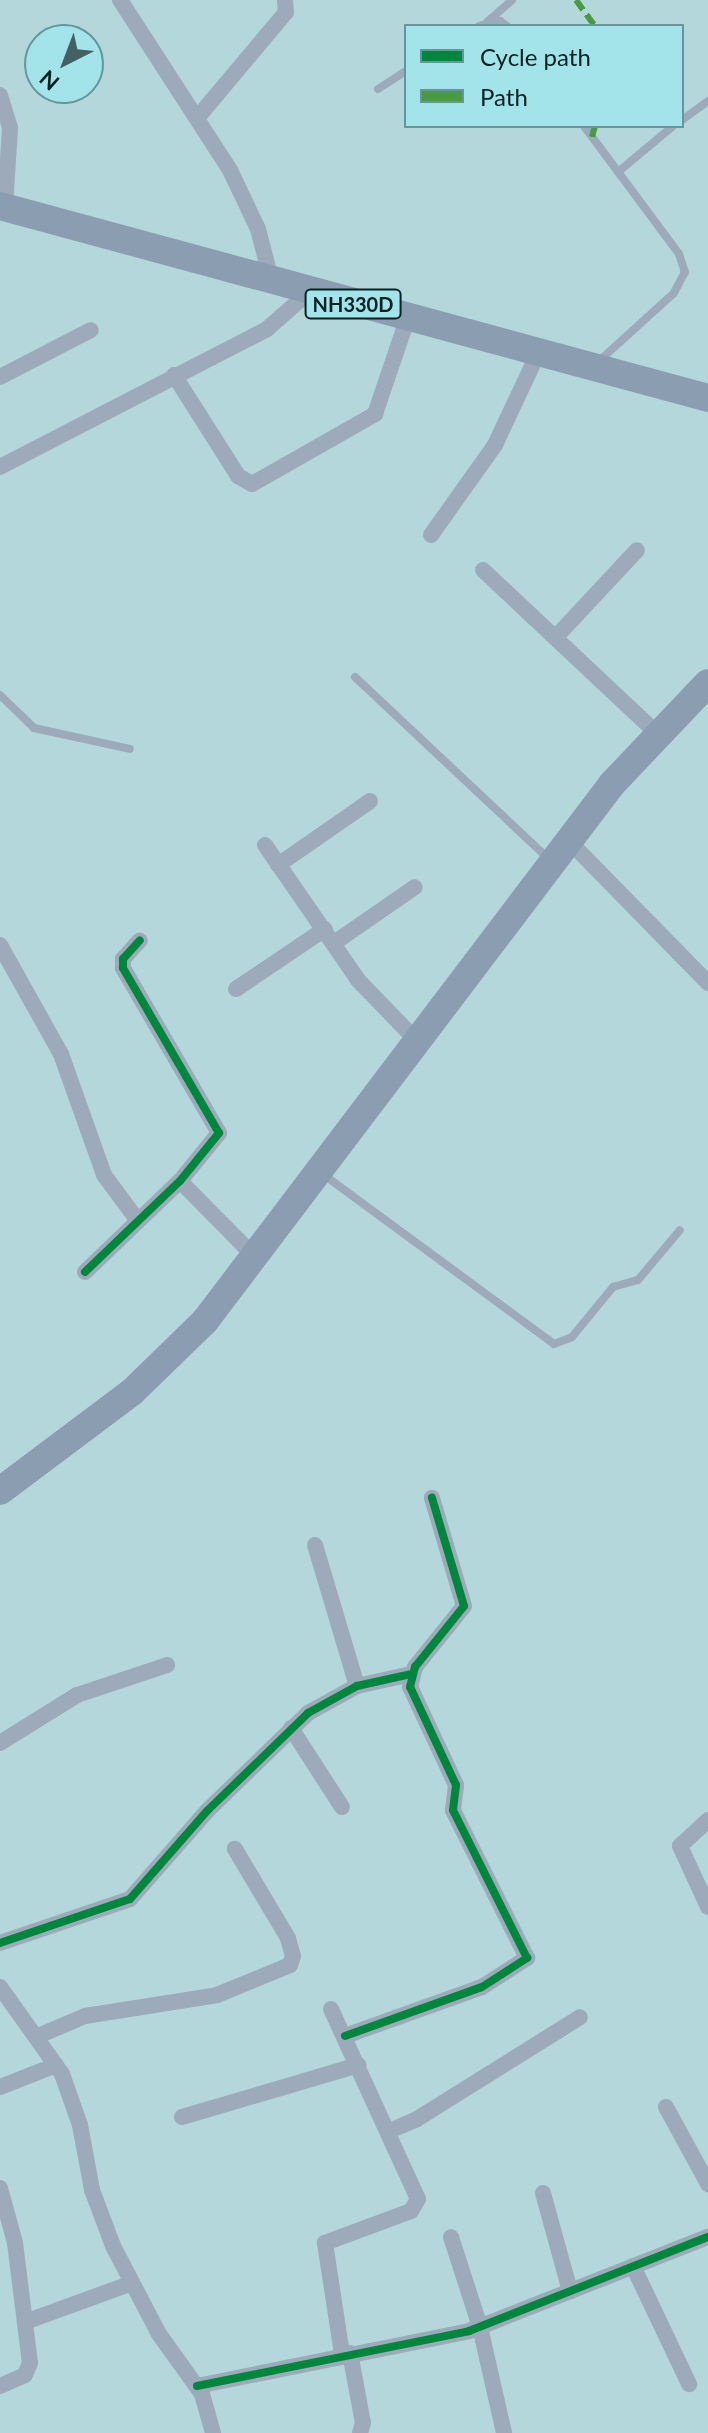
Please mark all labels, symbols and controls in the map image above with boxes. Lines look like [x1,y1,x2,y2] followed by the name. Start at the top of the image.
[24,24,104,104] north arrow
[404,24,684,128] legend
[480,42,591,71] text: Cycle path
[34,65,64,96] text: N
[480,82,528,111] text: Path
[303,288,403,320] road number: NH330D

